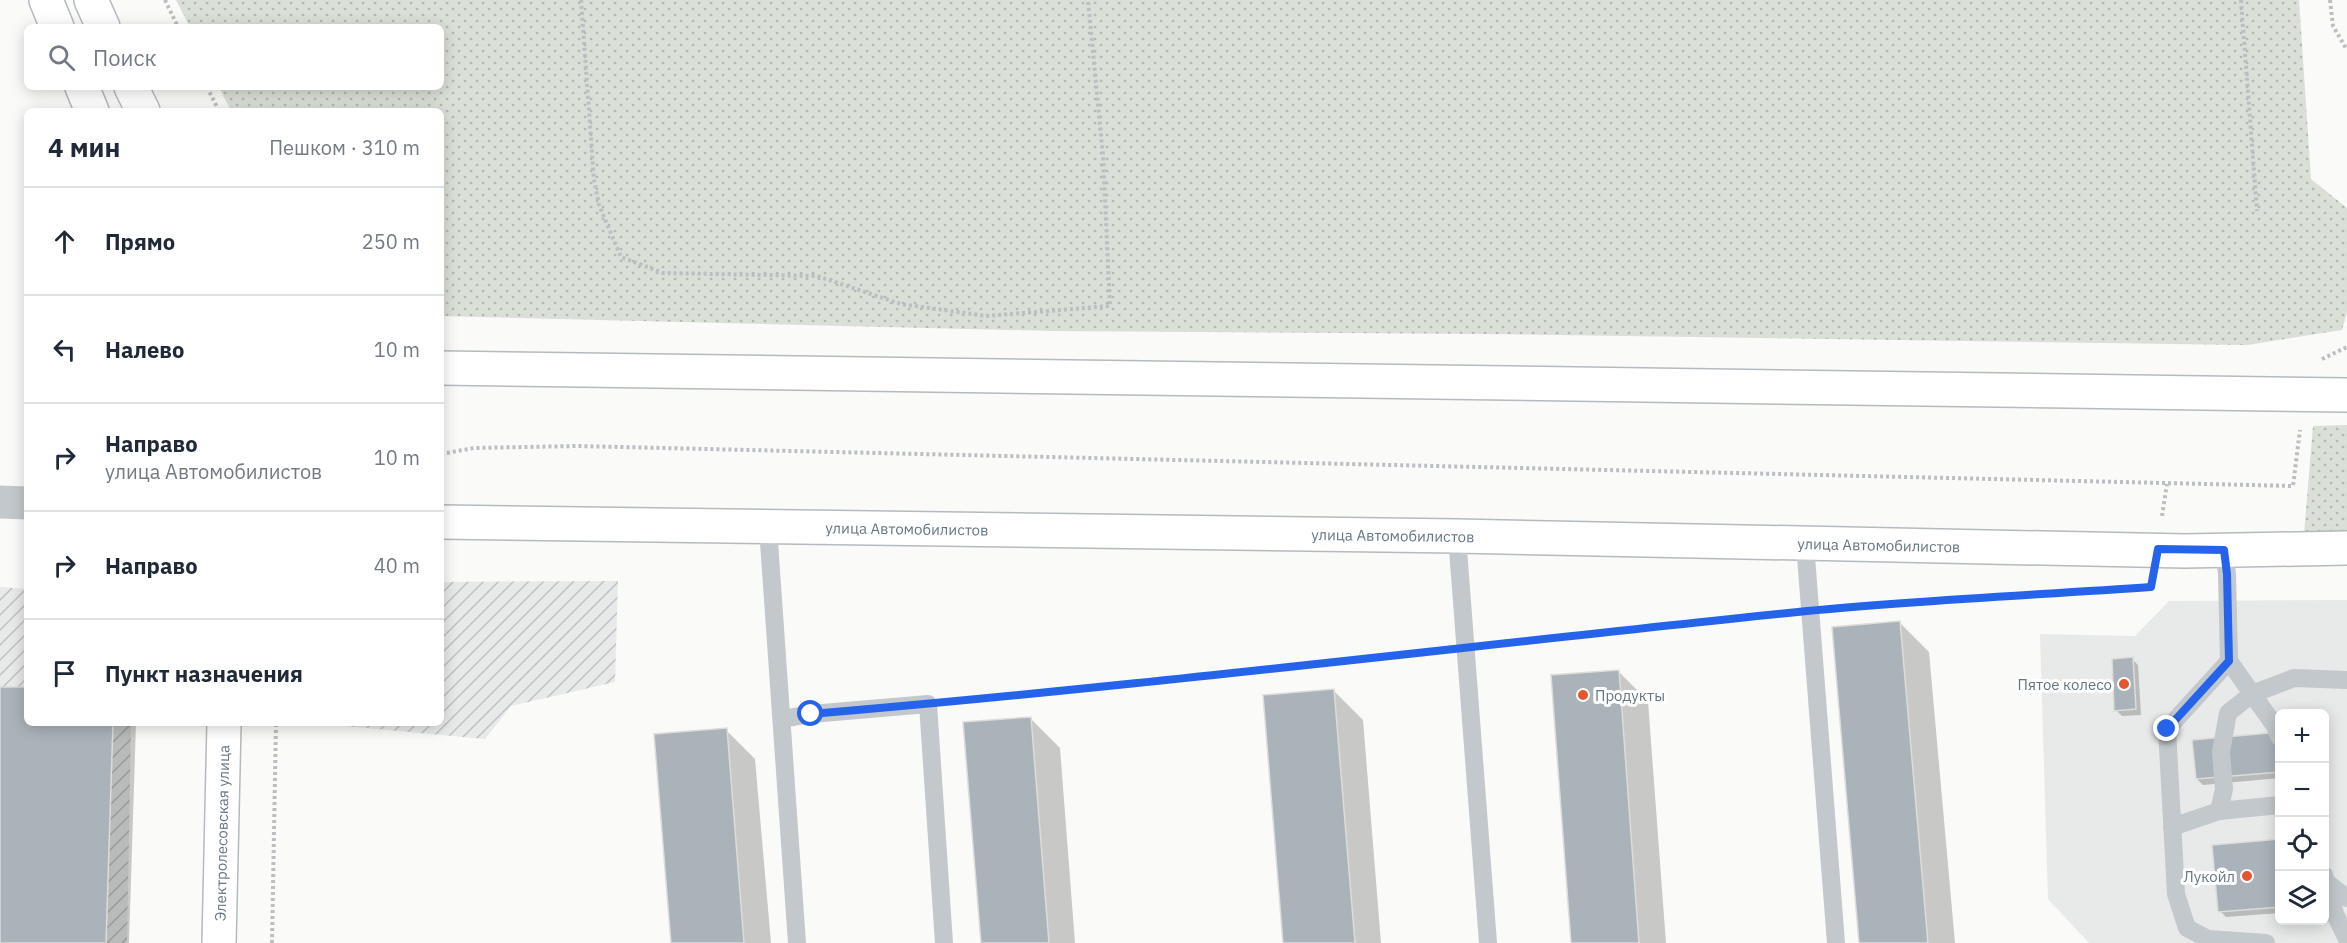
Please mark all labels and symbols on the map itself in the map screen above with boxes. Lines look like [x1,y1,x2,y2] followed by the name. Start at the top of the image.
[825,518,989,539] street label: улица Автомобилистов
[1311,524,1475,546] street label: улица Автомобилистов
[1797,534,1961,556] street label: улица Автомобилистов
[2018,675,2112,694] place label: Пятое колесо
[2117,677,2131,691] marker: Пятое колесо
[1595,686,1665,705] place label: Продукты
[1576,688,1590,702] marker: Продукты
[797,700,823,726] route start
[2153,715,2179,741] route end
[210,745,233,921] street label: Электролесовская улица
[2184,867,2235,886] place label: Лукойл
[2240,869,2254,883] marker: Лукойл

